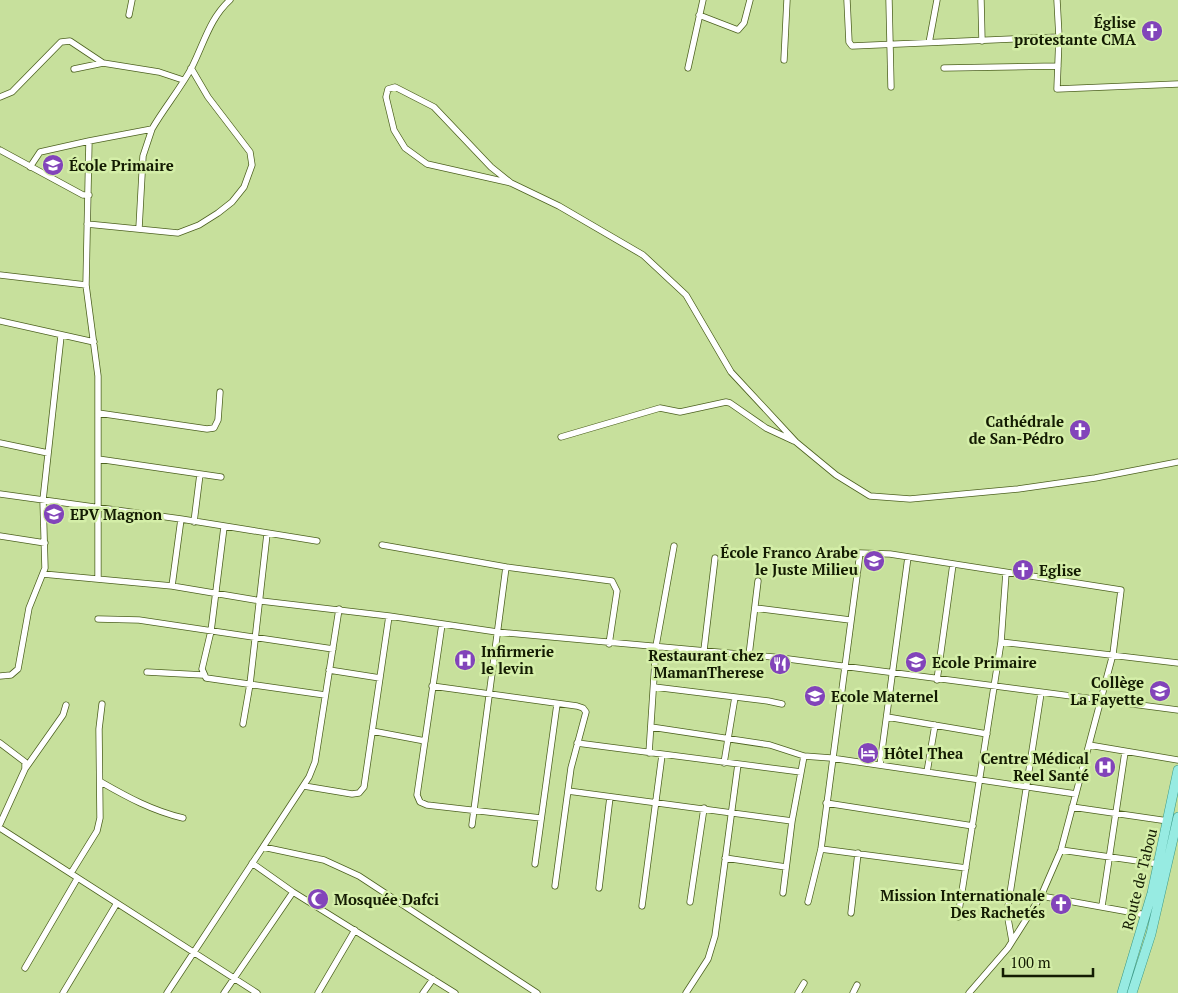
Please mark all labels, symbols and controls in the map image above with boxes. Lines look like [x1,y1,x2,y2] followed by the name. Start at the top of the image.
[1014,12,1136,49] place label: Église protestante CMA
[1140,19,1164,43] church icon: Église protestante CMA
[41,153,65,177] school or university icon: École Primaire
[69,155,174,175] place label: École Primaire
[969,411,1064,448] place label: Cathédrale de San-Pédro
[1068,418,1092,442] church icon: Cathédrale de San-Pédro
[42,502,66,526] school or university icon: EPV Magnon
[70,504,162,524] place label: EPV Magnon
[720,542,859,579] place label: École Franco Arabe le Juste Milieu
[862,549,886,573] school or university icon: École Franco Arabe le Juste Milieu
[1011,558,1035,582] church icon: Eglise
[1039,560,1081,580] place label: Eglise
[481,641,554,678] place label: Infirmerie le levin
[648,645,764,682] place label: Restaurant chez MamanTherese
[453,648,477,672] hospital icon: Infirmerie le levin
[904,650,928,674] school or university icon: Ecole Primaire
[768,652,792,676] restaurant icon: Restaurant chez MamanTherese
[932,652,1037,672] place label: Ecole Primaire
[1070,672,1144,709] place label: Collège La Fayette
[1148,679,1172,703] school or university icon: Collège La Fayette
[803,684,827,708] school or university icon: Ecole Maternel
[831,686,939,706] place label: Ecole Maternel
[856,741,880,765] hotel icon: Hôtel Thea
[884,743,964,763] place label: Hôtel Thea
[981,748,1089,785] place label: Centre Médical Reel Santé
[1093,755,1117,779] hospital icon: Centre Médical Reel Santé
[1117,826,1161,932] street label: Route de Tabou
[880,885,1045,922] place label: Mission Internationale Des Rachetés
[306,887,330,911] mosque icon: Mosquée Dafci
[334,889,439,909] place label: Mosquée Dafci
[1049,892,1073,916] church icon: Mission Internationale Des Rachetés
[1003,946,1093,978] scale bar
[1010,952,1051,972] text: 100 m

